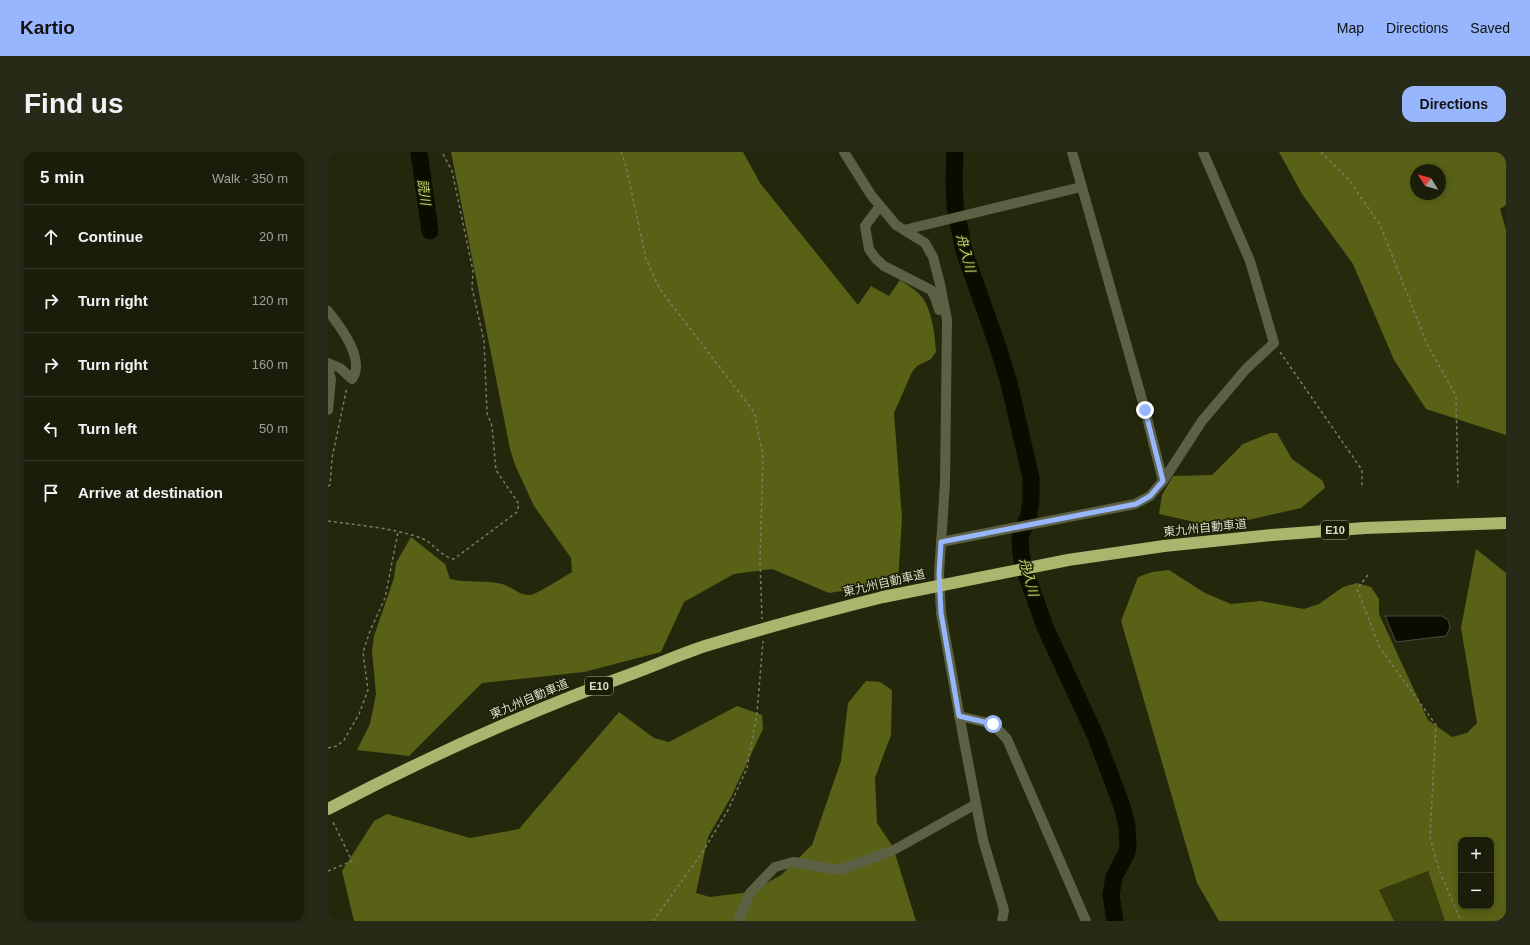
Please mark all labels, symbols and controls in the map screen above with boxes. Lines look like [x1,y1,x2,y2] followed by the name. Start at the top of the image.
[20,17,75,38] text: Kartio
[1337,20,1364,36] text: Map
[1386,20,1448,36] text: Directions
[1470,20,1510,36] text: Saved
[1402,86,1506,122] button: Directions
[24,88,124,119] text: Find us
[1410,164,1446,200] north arrow
[40,168,84,187] text: 5 min
[212,171,288,186] text: Walk · 350 m
[415,178,434,208] water label: 読川
[40,226,62,248] icon: ahead
[78,228,143,245] text: Continue
[259,229,288,244] text: 20 m
[954,232,979,276] water label: 舟入川
[40,290,62,312] icon: right
[78,292,148,309] text: Turn right
[252,293,288,308] text: 120 m
[40,354,62,376] icon: right
[78,356,148,373] text: Turn right
[252,357,288,372] text: 160 m
[1136,401,1154,419] route end
[40,418,62,440] icon: left
[78,420,137,437] text: Turn left
[259,421,288,436] text: 50 m
[40,482,62,504] icon: arrive
[78,484,223,501] text: Arrive at destination
[1162,517,1248,539] street label: 東九州自動車道
[1321,521,1349,539] road number: E10
[1017,556,1042,600] water label: 舟入川
[841,567,927,599] street label: 東九州自動車道
[488,676,570,722] street label: 東九州自動車道
[585,677,613,695] road number: E10
[984,715,1002,733] route start
[1458,837,1494,909] map controls
[1458,837,1494,873] button: +
[1458,873,1494,909] button: −

